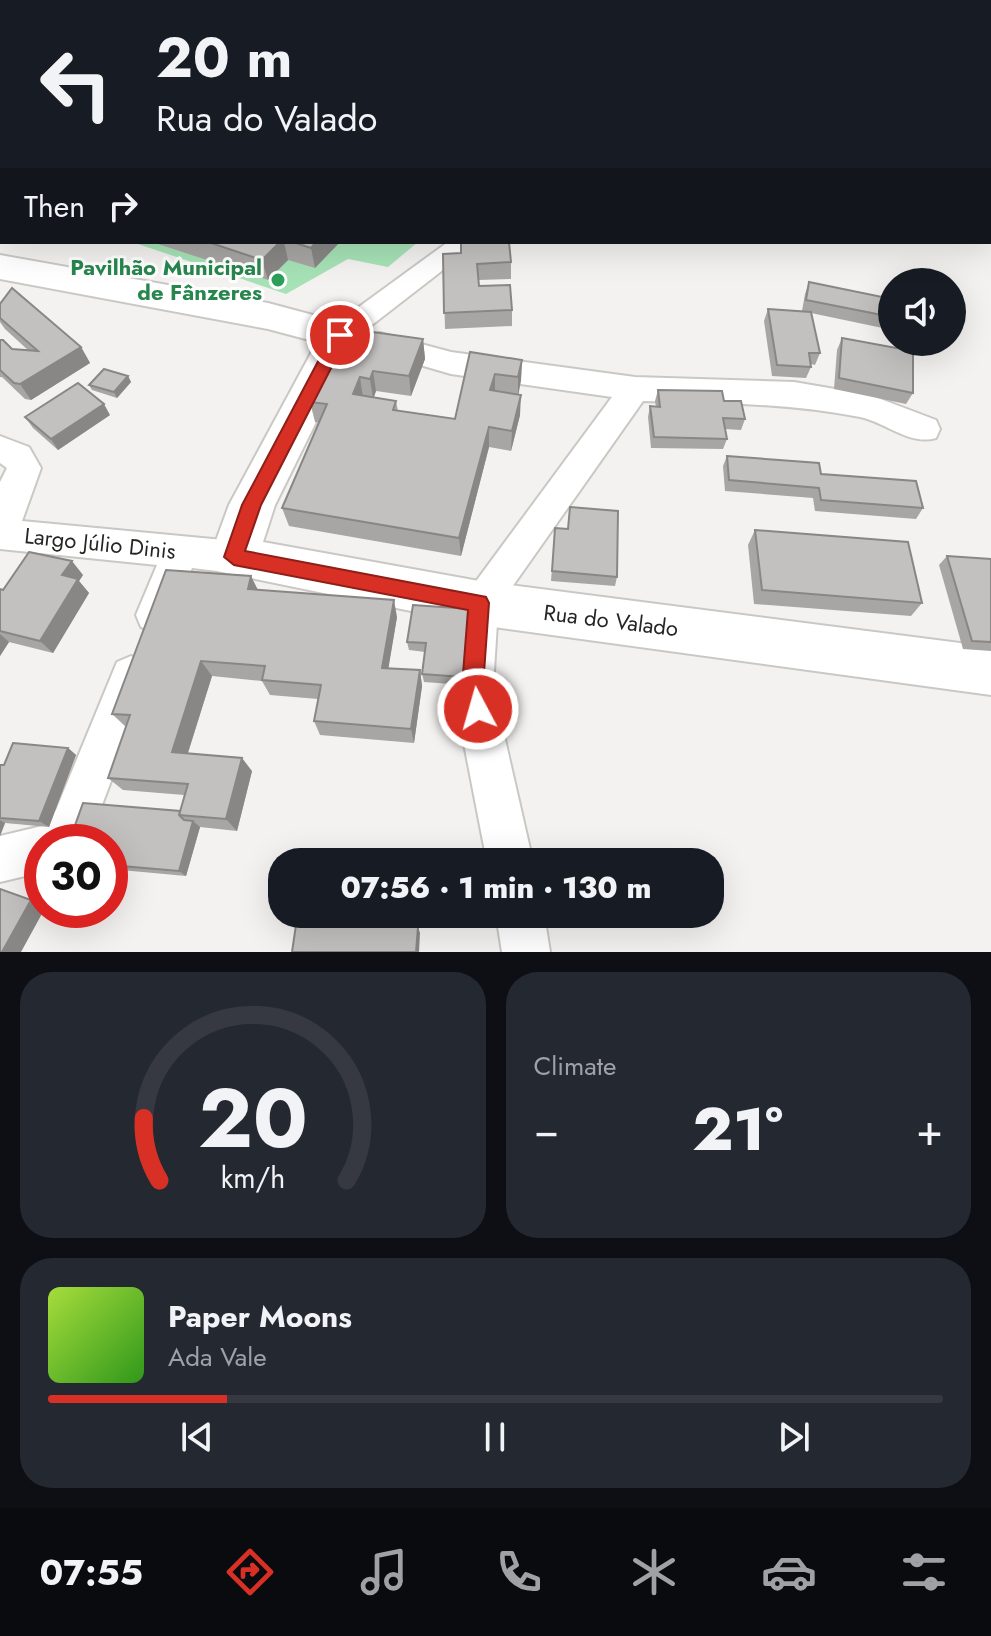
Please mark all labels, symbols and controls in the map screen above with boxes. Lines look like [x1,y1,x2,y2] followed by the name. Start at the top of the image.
[156,17,293,98] text: 20 m
[24,32,128,136] icon: left
[156,92,377,144] text: Rua do Valado
[101,184,145,228] icon: right
[24,185,85,228] text: Then
[70,251,262,308] place label: Pavilhão Municipal de Fânzeres
[878,268,966,356] map controls
[878,268,966,356] button: sound
[269,271,287,289] marker: Pavilhão Municipal de Fânzeres
[306,301,374,369] pin
[318,313,362,357] icon: arrive
[23,519,177,567] street label: Largo Júlio Dinis
[542,596,680,644] street label: Rua do Valado
[436,667,520,751] position arrow
[24,824,128,928] speed limit sign: 30
[340,866,652,909] text: 07:56 · 1 min · 130 m
[534,1047,616,1085] text: Climate
[198,1058,308,1178] text: 20
[692,1086,783,1173] text: 21°
[534,1098,559,1162] text: −
[916,1098,943,1162] text: +
[220,1157,285,1199] text: km/h
[168,1295,352,1338] text: Paper Moons
[168,1338,267,1376] text: Ada Vale
[175,1415,219,1459] icon: previous
[473,1415,517,1459] icon: pause
[772,1415,816,1459] icon: next
[222,1544,278,1600] icon: directions
[356,1544,412,1600] icon: music
[491,1544,547,1600] icon: phone
[626,1544,682,1600] icon: climate
[761,1544,817,1600] icon: car
[896,1544,952,1600] icon: filters
[39,1546,143,1598] text: 07:55

